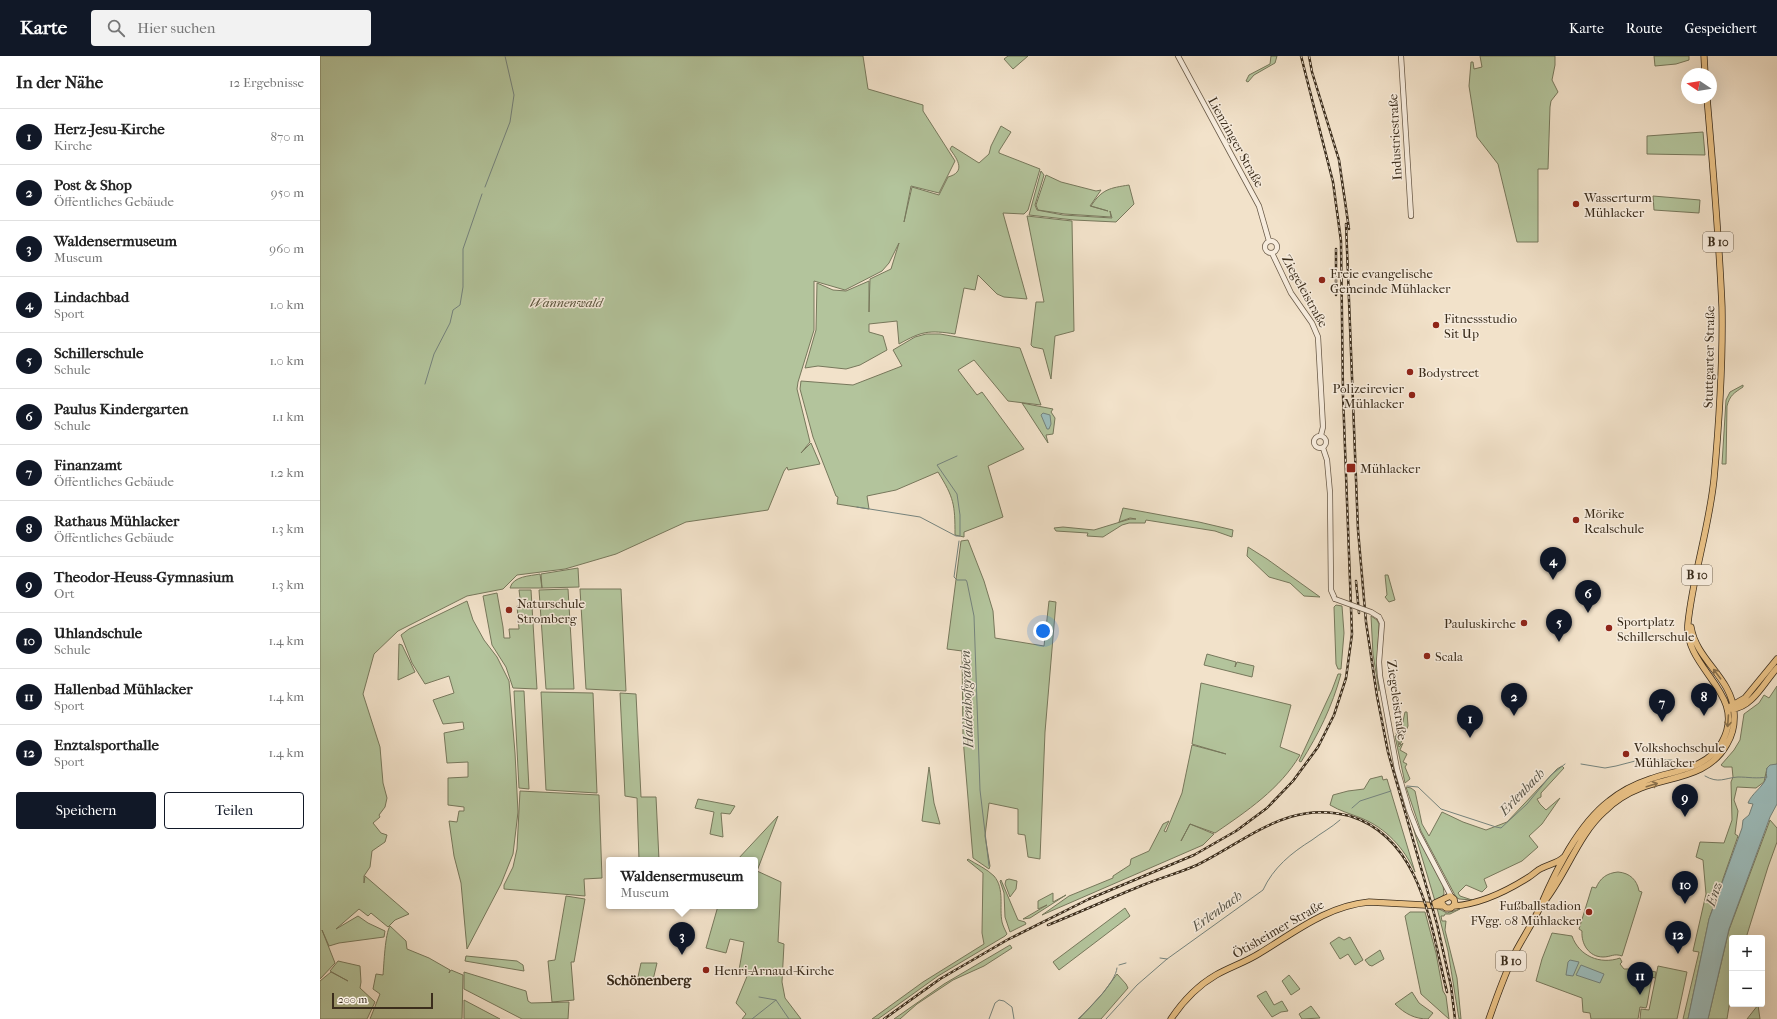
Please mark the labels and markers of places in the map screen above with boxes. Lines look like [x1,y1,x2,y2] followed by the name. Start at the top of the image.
[1583,190,1652,220] place label: Wasserturm Mühlacker
[1571,199,1581,209] marker: Wasserturm Mühlacker
[1330,266,1451,296] place label: Freie evangelische Gemeinde Mühlacker
[1317,275,1327,285] marker: Freie evangelische Gemeinde Mühlacker
[1444,311,1517,341] place label: Fitnessstudio Sit Up
[1431,320,1441,330] marker: Fitnessstudio Sit Up
[1418,365,1480,380] place label: Bodystreet
[1405,367,1415,377] marker: Bodystreet
[1333,381,1404,411] place label: Polizeirevier Mühlacker
[1407,390,1417,400] marker: Polizeirevier Mühlacker
[1360,461,1421,476] place label: Mühlacker
[1345,462,1357,474] marker: Mühlacker
[1584,506,1645,536] place label: Mörike Realschule
[1571,515,1581,525] marker: Mörike Realschule
[1540,547,1566,580] pin: 4
[1575,580,1601,613] pin: 6
[517,596,586,626] place label: Naturschule Stromberg
[504,605,514,615] marker: Naturschule Stromberg
[1546,609,1572,642] pin: 5
[1617,614,1695,644] place label: Sportplatz Schillerschule
[1444,616,1517,631] place label: Pauluskirche
[1519,618,1529,628] marker: Pauluskirche
[1604,623,1614,633] marker: Sportplatz Schillerschule
[1435,649,1464,664] place label: Scala
[1422,651,1432,661] marker: Scala
[1501,683,1527,716] pin: 2
[1691,683,1717,716] pin: 8
[1649,689,1675,722] pin: 7
[1457,705,1483,738] pin: 1
[1633,740,1725,770] place label: Volkshochschule Mühlacker
[1621,749,1631,759] marker: Volkshochschule Mühlacker
[1672,784,1698,817] pin: 9
[1672,871,1698,904] pin: 10
[1471,898,1581,928] place label: Fußballstadion FVgg. 08 Mühlacker
[1584,907,1594,917] marker: Fußballstadion FVgg. 08 Mühlacker
[1665,921,1691,954] pin: 12
[669,922,695,955] pin: 3
[1627,962,1653,995] pin: 11
[714,963,835,978] place label: Henri-Arnaud-Kirche
[701,965,711,975] marker: Henri-Arnaud-Kirche

